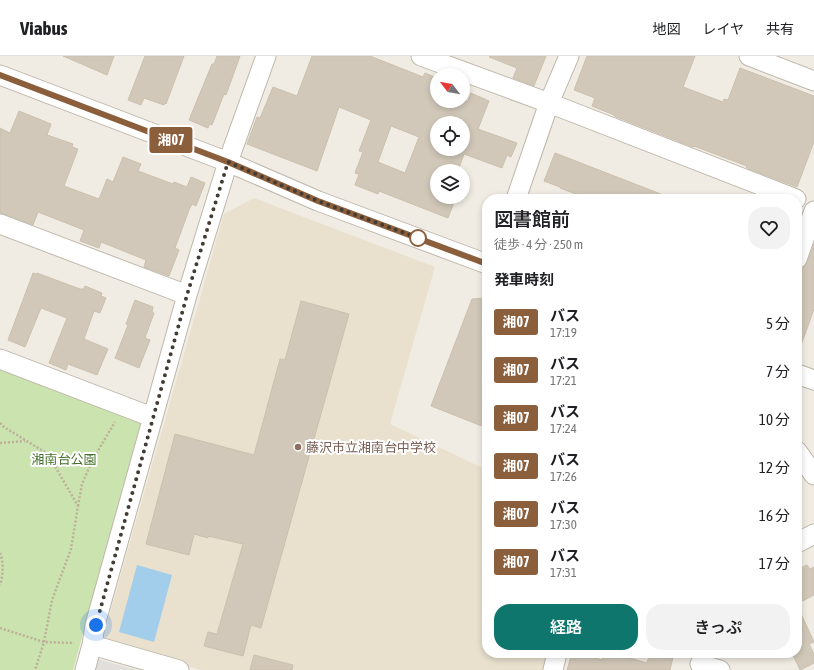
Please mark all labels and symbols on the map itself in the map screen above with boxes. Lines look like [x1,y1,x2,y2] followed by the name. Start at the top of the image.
[430,68,470,108] north arrow
[148,127,194,153] line badge: 湘07
[409,229,427,247] unlabelled marker
[306,440,436,455] place label: 藤沢市立湘南台中学校
[293,442,303,452] marker: 藤沢市立湘南台中学校
[31,452,97,467] park label: 湘南台公園
[86,615,106,635] your location

